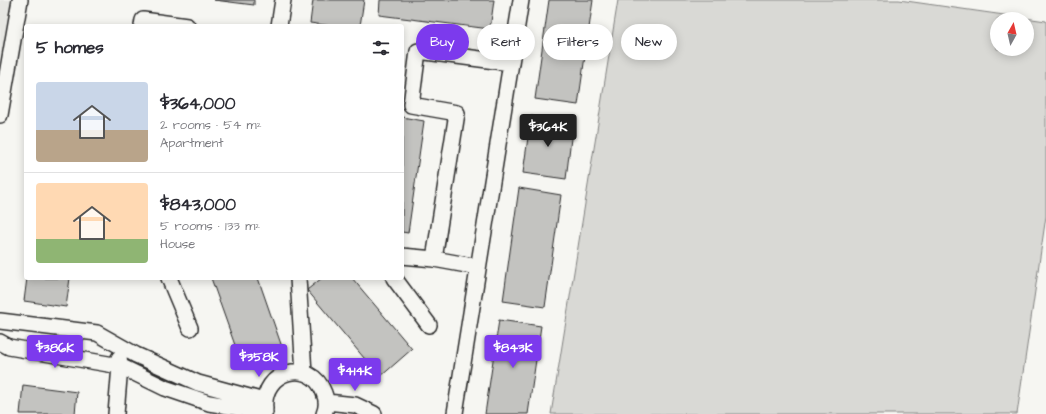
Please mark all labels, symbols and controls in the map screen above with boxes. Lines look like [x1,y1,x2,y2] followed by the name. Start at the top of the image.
[990,12,1034,56] north arrow
[990,12,1034,56] map controls
[416,24,469,60] chip: Buy
[477,24,535,60] chip: Rent
[543,24,613,60] chip: Filters
[621,24,677,60] chip: New
[36,36,104,60] text: 5 homes
[370,37,392,59] icon: filters
[160,92,236,116] text: $364,000
[68,98,116,146] icon: home
[520,114,576,148] pin: $364K
[160,116,262,134] text: 2 rooms · 54 m²
[529,118,567,136] text: $364K
[160,134,224,152] text: Apartment
[160,193,236,217] text: $843,000
[68,199,116,247] icon: home
[160,217,260,235] text: 5 rooms · 133 m²
[160,235,195,253] text: House
[27,335,83,369] pin: $386K
[485,335,541,369] pin: $843K
[36,339,74,357] text: $386K
[494,339,533,357] text: $843K
[231,344,287,378] pin: $358K
[239,348,279,366] text: $358K
[327,358,383,392] pin: $414K
[338,362,372,380] text: $414K

